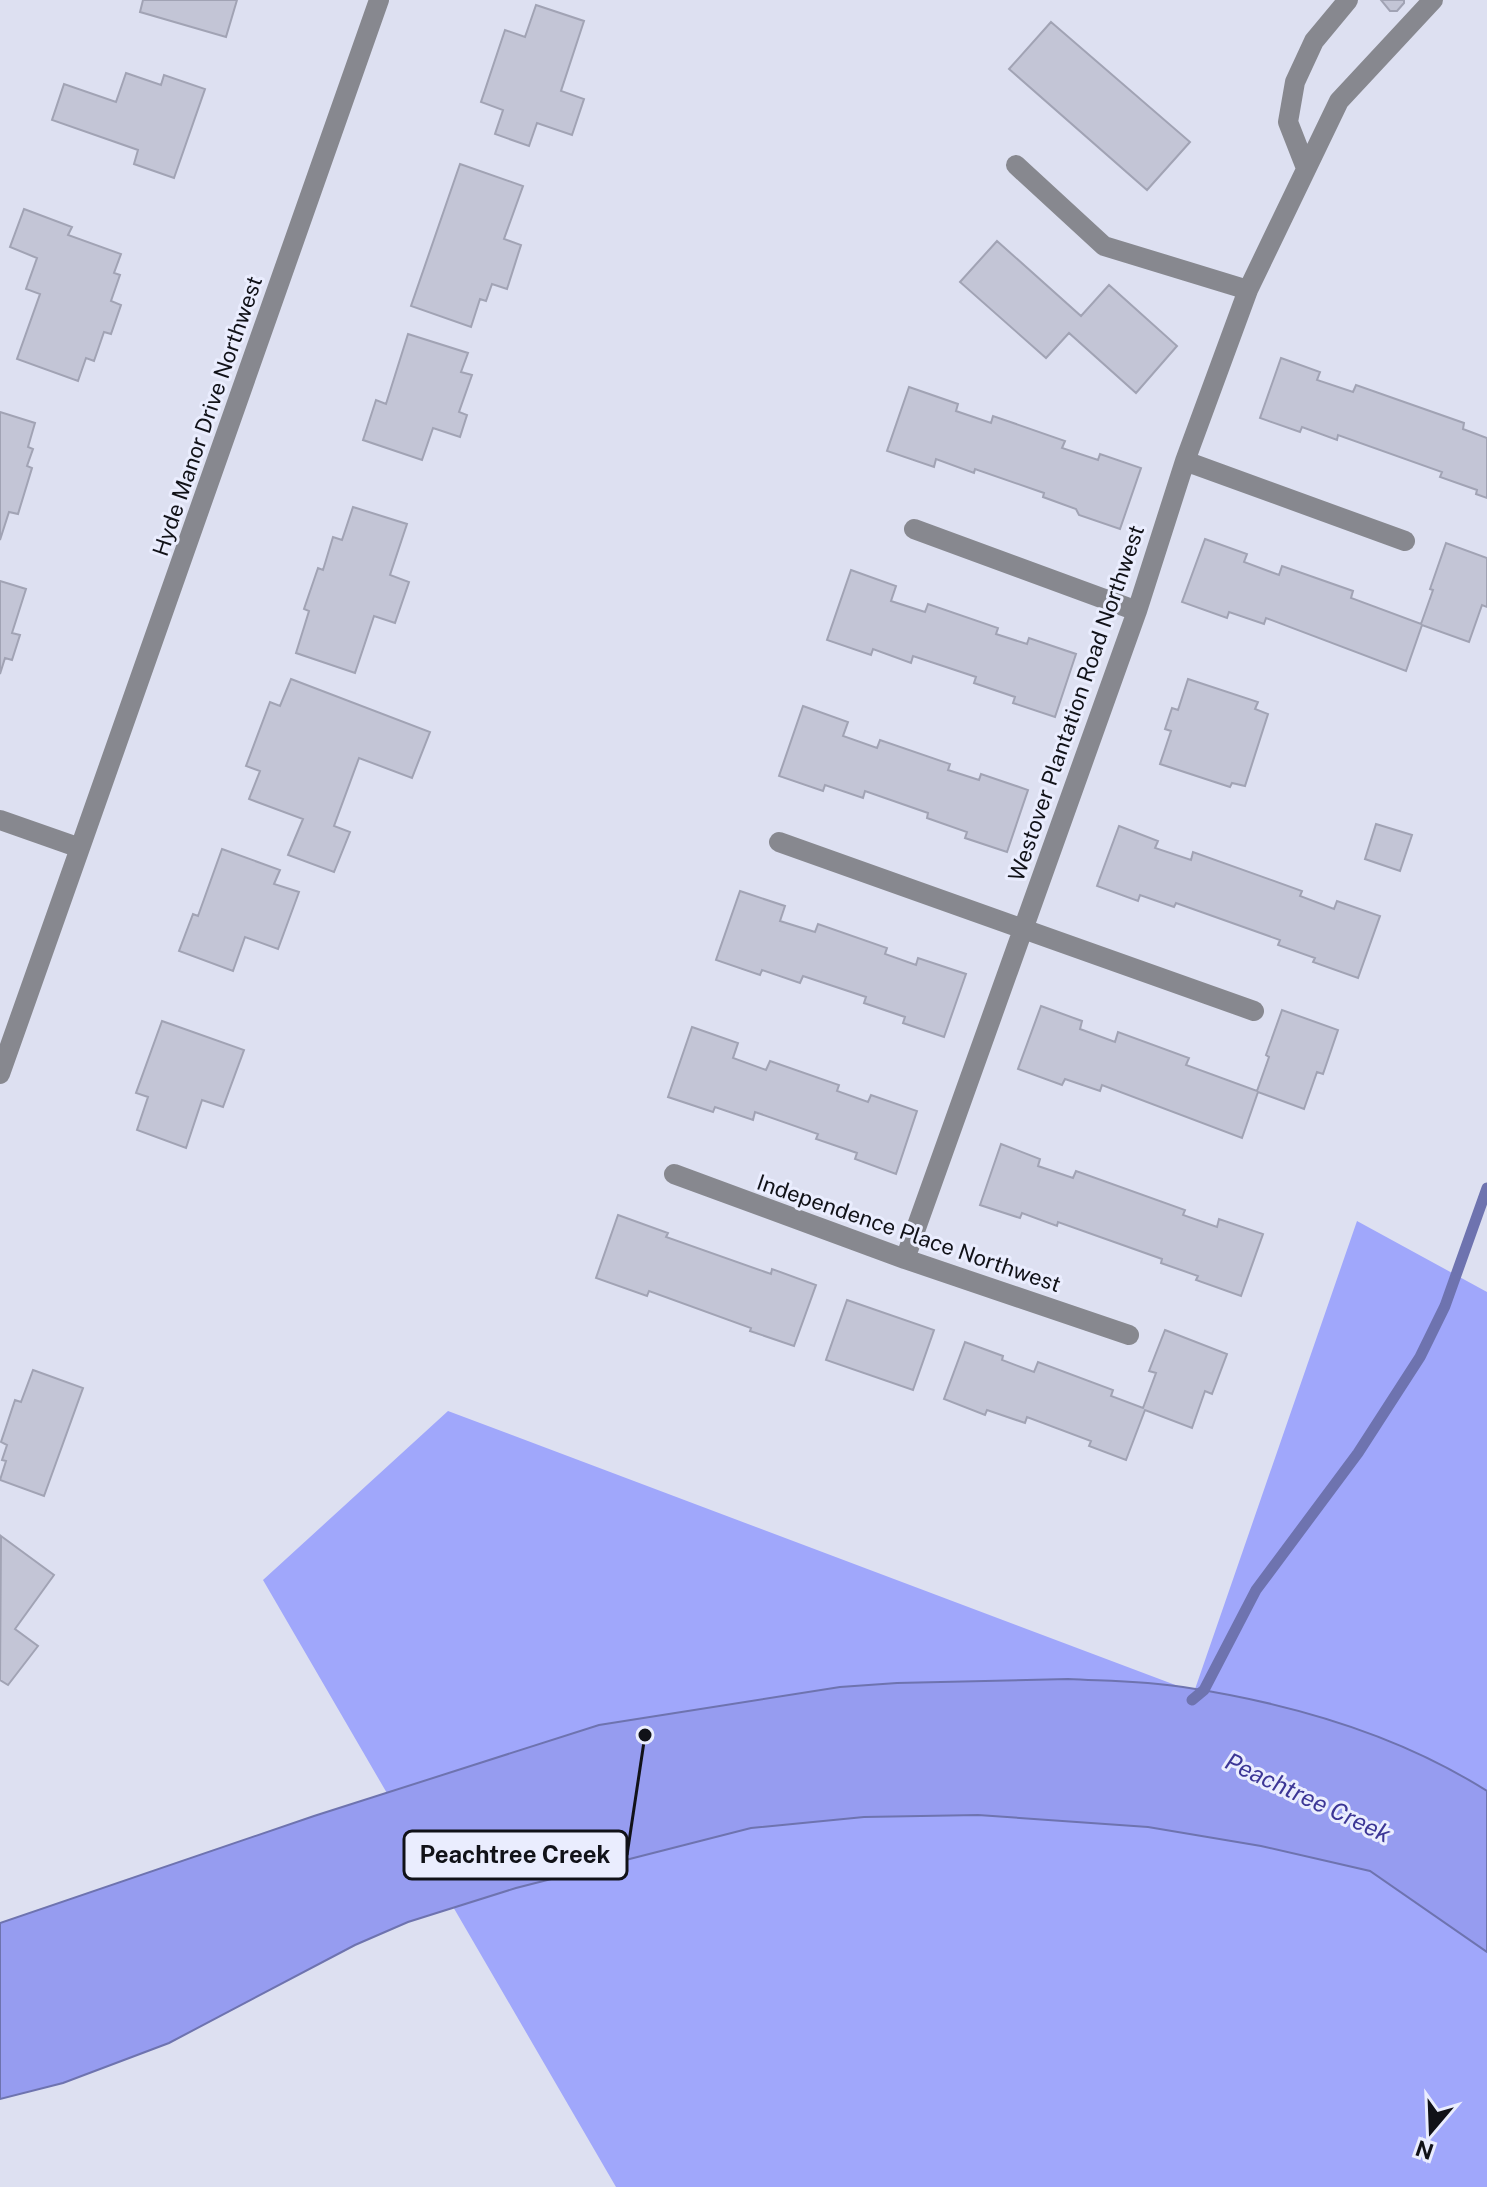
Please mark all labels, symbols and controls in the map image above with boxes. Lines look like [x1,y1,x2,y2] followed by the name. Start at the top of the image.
[147,273,267,559] street label: Hyde Manor Drive Northwest
[1003,522,1149,884] street label: Westover Plantation Road Northwest
[754,1169,1064,1297] street label: Independence Place Northwest
[1221,1747,1396,1848] water label: Peachtree Creek
[404,1831,627,1879] callout: Peachtree Creek
[420,1840,611,1868] text: Peachtree Creek
[1391,2091,1471,2171] north arrow
[1412,2135,1437,2165] text: N

